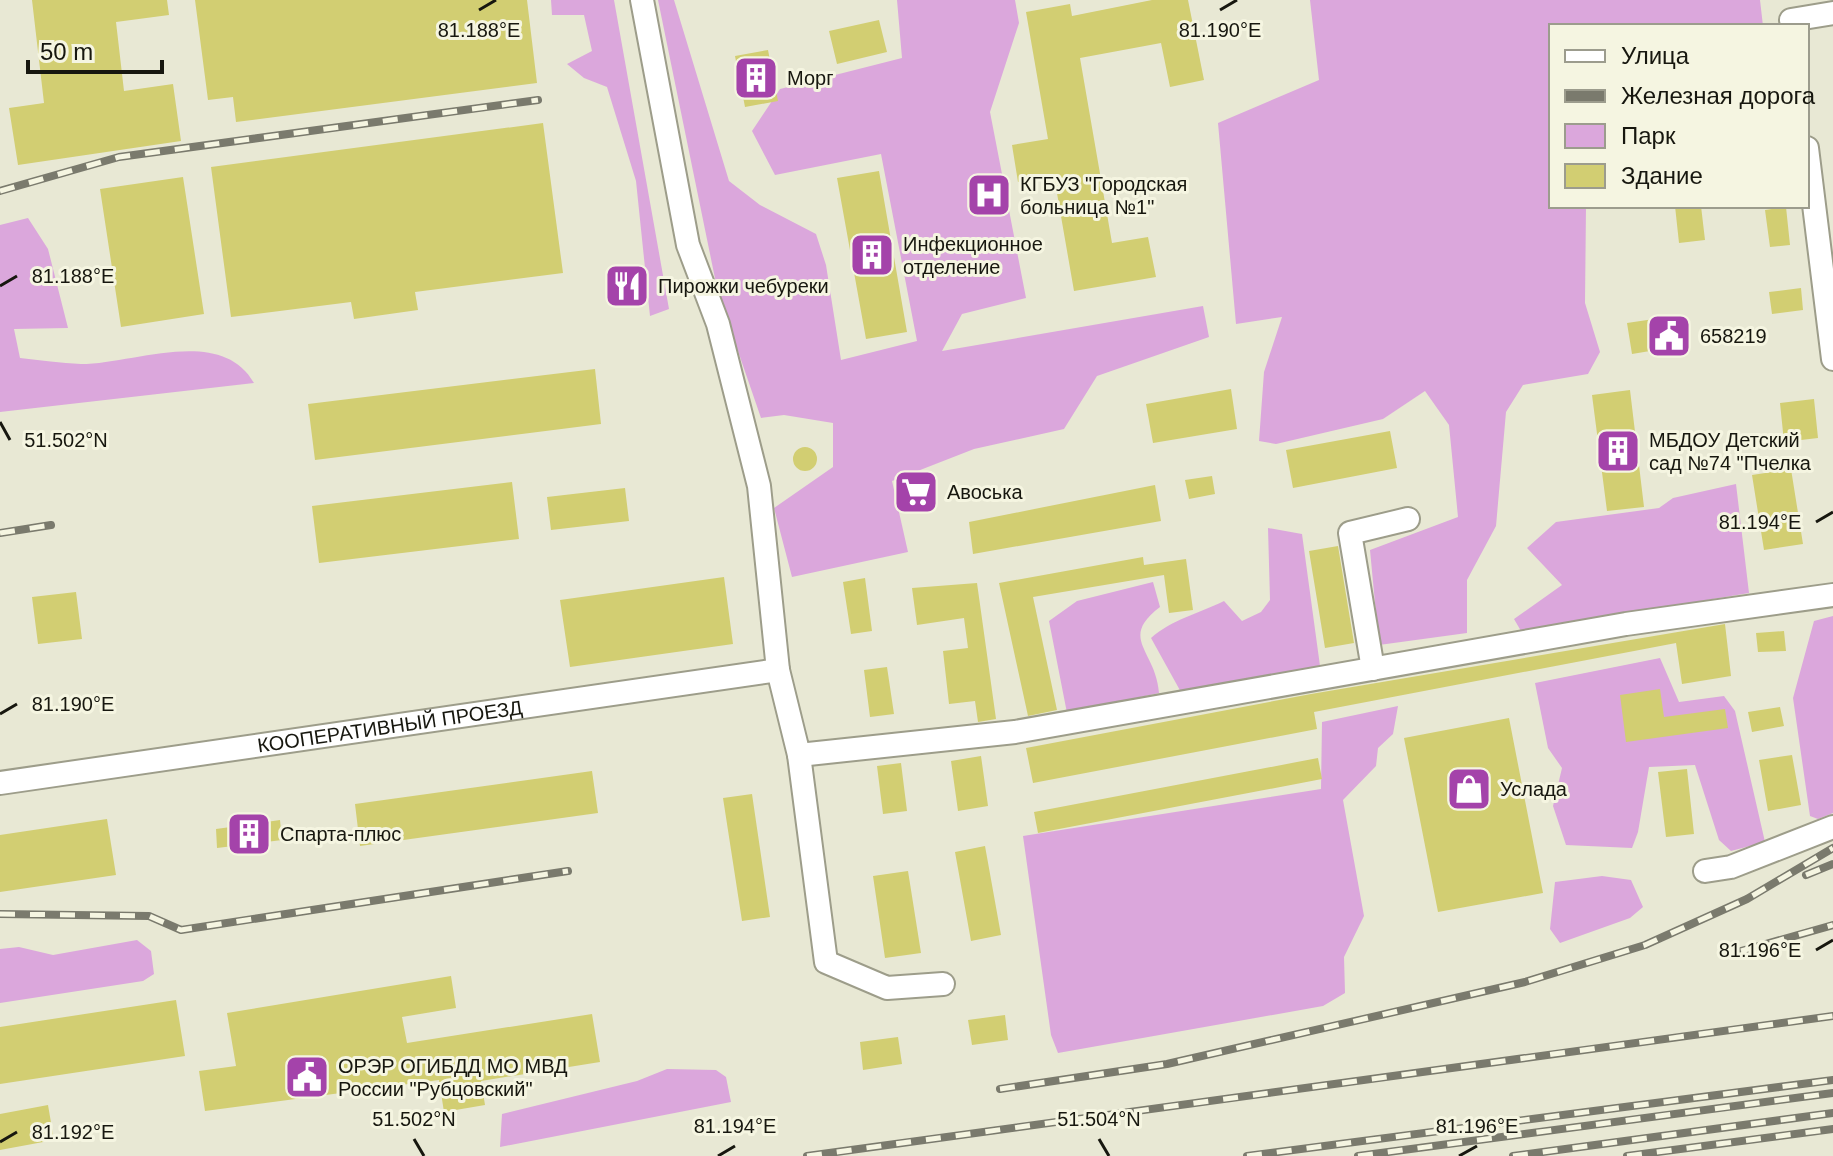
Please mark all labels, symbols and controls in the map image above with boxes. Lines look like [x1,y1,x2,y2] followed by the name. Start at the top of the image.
[438,19,520,41] text: 81.188°E
[1179,19,1261,41] text: 81.190°E
[28,24,162,74] scale bar
[1549,24,1809,208] legend
[40,38,93,65] text: 50 m
[1621,42,1690,69] text: Улица
[732,54,780,102] building icon: Морг
[787,67,833,89] place label: Морг
[1621,82,1816,109] text: Железная дорога
[1621,122,1676,149] text: Парк
[1621,162,1703,189] text: Здание
[965,171,1013,219] hospital icon: КГБУЗ "Городская больница №1"
[1020,173,1187,218] place label: КГБУЗ "Городская больница №1"
[848,231,896,279] building icon: Инфекционное отделение
[903,233,1043,278] place label: Инфекционное отделение
[603,262,651,310] restaurant icon: Пирожки чебуреки
[32,265,114,287] text: 81.188°E
[658,275,829,297] place label: Пирожки чебуреки
[1645,312,1693,360] public building icon: 658219
[1700,325,1767,347] place label: 658219
[1594,427,1642,475] building icon: МБДОУ Детский сад №74 "Пчелка
[24,429,108,451] text: 51.502°N
[1649,429,1812,474] place label: МБДОУ Детский сад №74 "Пчелка
[892,468,940,516] supermarket icon: Авоська
[947,481,1023,503] place label: Авоська
[1719,511,1801,533] text: 81.194°E
[32,693,114,715] text: 81.190°E
[256,696,524,756] street label: КООПЕРАТИВНЫЙ ПРОЕЗД
[1445,765,1493,813] shop icon: Услада
[1500,778,1568,800] place label: Услада
[225,810,273,858] building icon: Спарта-плюс
[280,823,401,845] place label: Спарта-плюс
[1719,939,1801,961] text: 81.196°E
[283,1053,331,1101] public building icon: ОРЭР ОГИБДД МО МВД России "Рубцовский"
[338,1055,568,1100] place label: ОРЭР ОГИБДД МО МВД России "Рубцовский"
[372,1108,456,1130] text: 51.502°N
[1057,1108,1141,1130] text: 51.504°N
[694,1115,776,1137] text: 81.194°E
[1436,1115,1518,1137] text: 81.196°E
[32,1121,114,1143] text: 81.192°E

